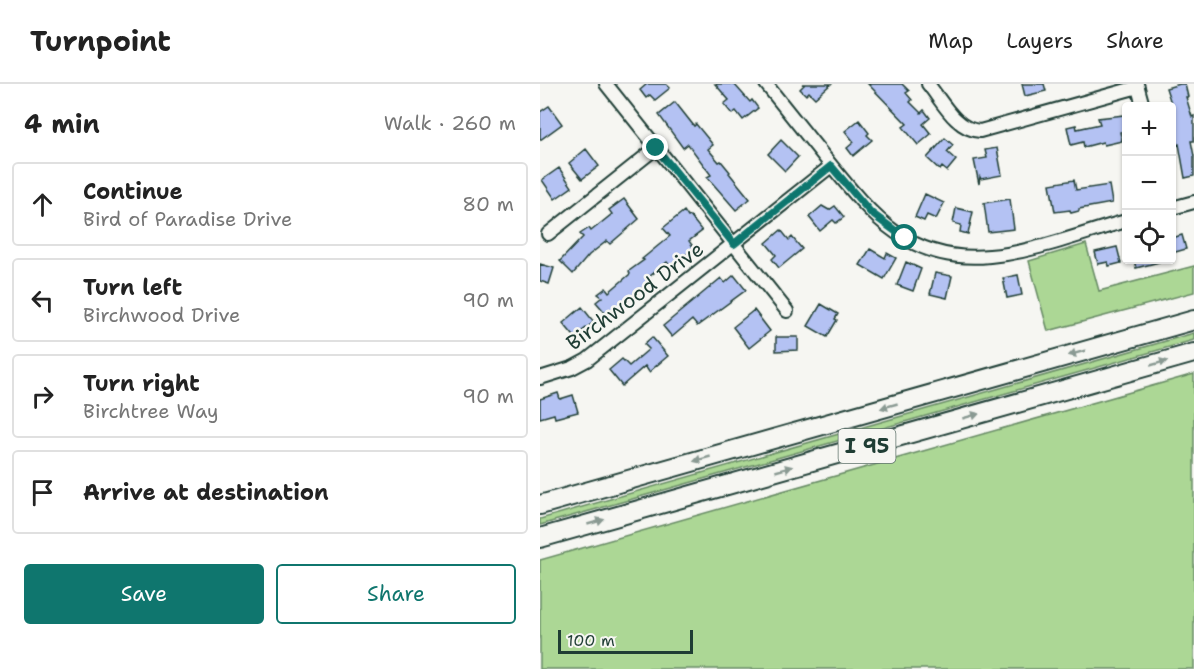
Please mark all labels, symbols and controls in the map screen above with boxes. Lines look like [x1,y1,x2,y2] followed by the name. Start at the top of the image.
[30,22,171,60] text: Turnpoint
[928,27,973,55] text: Map
[1006,27,1073,55] text: Layers
[1106,27,1164,55] text: Share
[1122,102,1176,264] map controls
[1122,102,1176,156] button: +
[24,106,100,141] text: 4 min
[384,110,516,136] text: Walk · 260 m
[642,134,668,160] route end
[1122,156,1176,210] button: −
[83,177,183,206] text: Continue
[26,188,59,221] icon: ahead
[462,191,514,217] text: 80 m
[83,206,292,232] text: Bird of Paradise Drive
[1122,210,1176,264] button: locate
[891,224,917,250] route start
[561,235,709,357] street label: Birchwood Drive
[83,273,182,302] text: Turn left
[26,284,59,317] icon: left
[462,287,514,313] text: 90 m
[83,302,240,328] text: Birchwood Drive
[1068,349,1086,358] one-way arrow
[1150,358,1168,367] one-way arrow
[83,369,200,398] text: Turn right
[26,380,59,413] icon: right
[462,383,514,409] text: 90 m
[83,398,219,424] text: Birchtree Way
[880,402,898,411] one-way arrow
[963,411,981,420] one-way arrow
[838,429,896,463] road number: I 95
[693,455,711,464] one-way arrow
[775,464,793,473] one-way arrow
[26,476,59,509] icon: arrive
[83,478,329,507] text: Arrive at destination
[587,517,605,526] one-way arrow
[24,564,264,624] button: Save
[276,564,516,624] button: Share
[558,627,693,654] scale bar
[567,630,615,651] text: 100 m

